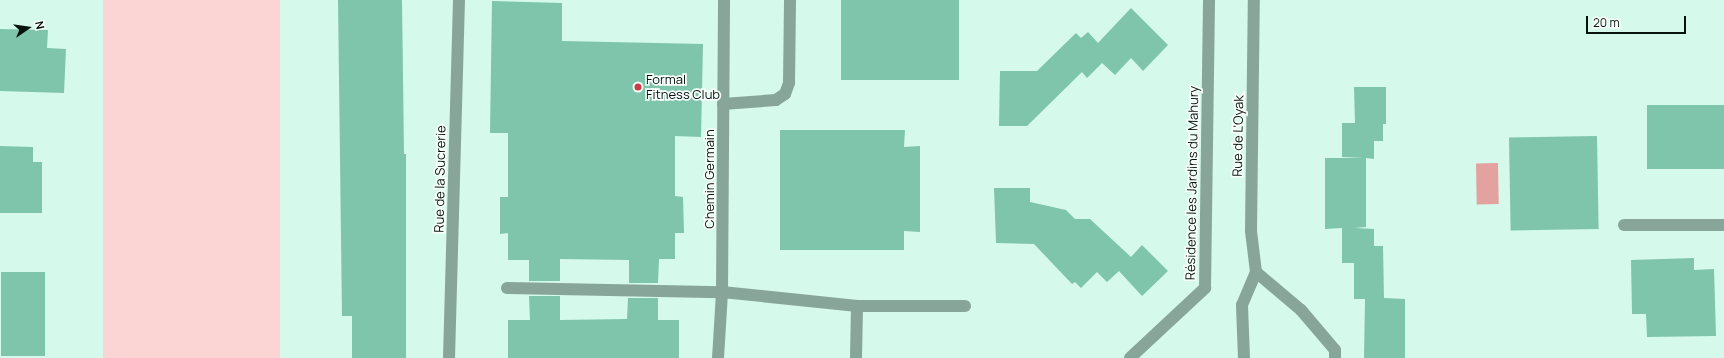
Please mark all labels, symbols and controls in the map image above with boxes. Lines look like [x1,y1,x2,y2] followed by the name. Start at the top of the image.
[8,8,48,48] north arrow
[1588,8,1688,34] scale bar
[1593,14,1620,31] text: 20 m
[32,20,48,31] text: N
[646,72,720,103] place label: Formal Fitness Club
[633,82,643,92] marker: Formal Fitness Club
[1183,86,1201,280] street label: Résidence les Jardins du Mahury
[1229,95,1247,177] street label: Rue de L'Oyak
[431,125,449,233] street label: Rue de la Sucrerie
[701,129,717,229] street label: Chemin Germain

